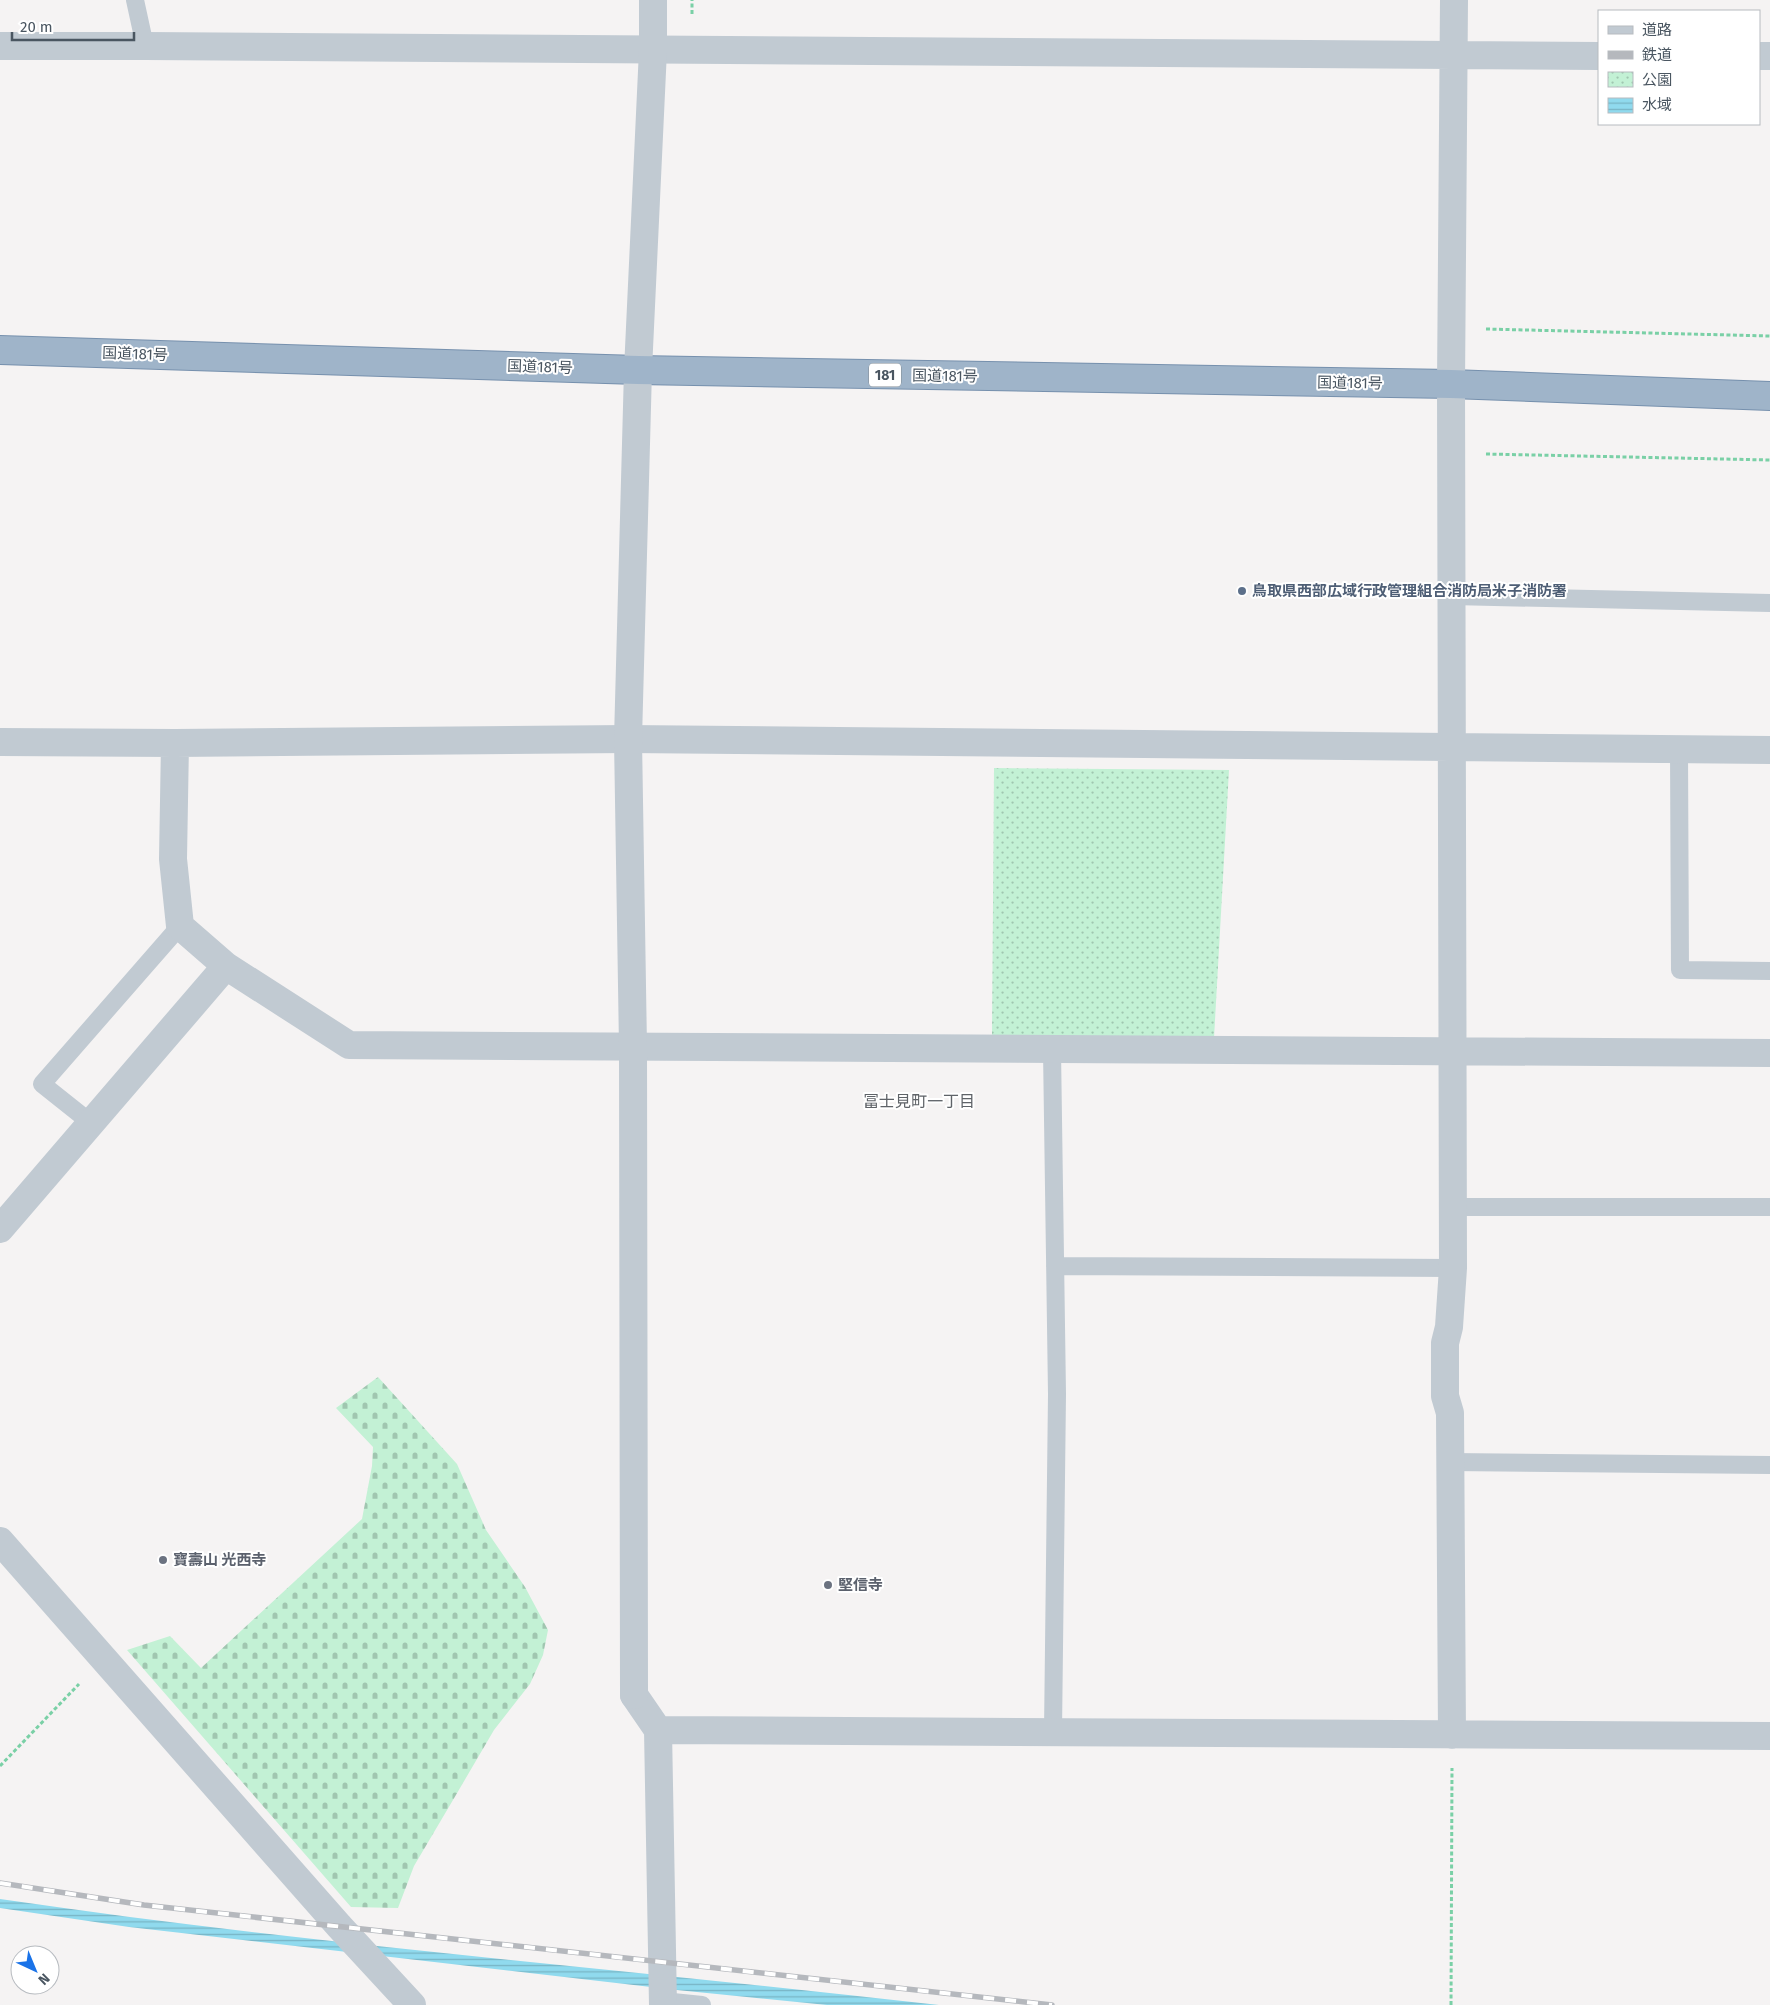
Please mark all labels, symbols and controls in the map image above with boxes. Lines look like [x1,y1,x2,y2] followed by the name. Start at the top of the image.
[12,10,135,42] scale bar
[1598,10,1760,125] legend
[20,18,53,36] text: 20 m
[1642,21,1672,39] text: 道路
[1642,46,1672,64] text: 鉄道
[1642,71,1672,89] text: 公園
[1642,96,1672,114] text: 水域
[102,344,168,364] street label: 国道181号
[507,357,573,377] street label: 国道181号
[869,364,901,386] road number: 181
[912,366,978,386] street label: 国道181号
[1317,373,1383,393] street label: 国道181号
[1252,582,1567,600] place label: 鳥取県西部広域行政管理組合消防局米子消防署
[1236,585,1248,597] marker: 鳥取県西部広域行政管理組合消防局米子消防署
[863,1092,975,1111] district label: 冨士見町一丁目
[173,1551,267,1569] place label: 寶壽山 光西寺
[157,1554,169,1566] marker: 寶壽山 光西寺
[838,1576,883,1594] place label: 堅信寺
[822,1579,834,1591] marker: 堅信寺
[10,1945,60,1995] north arrow
[34,1970,53,1988] text: N

